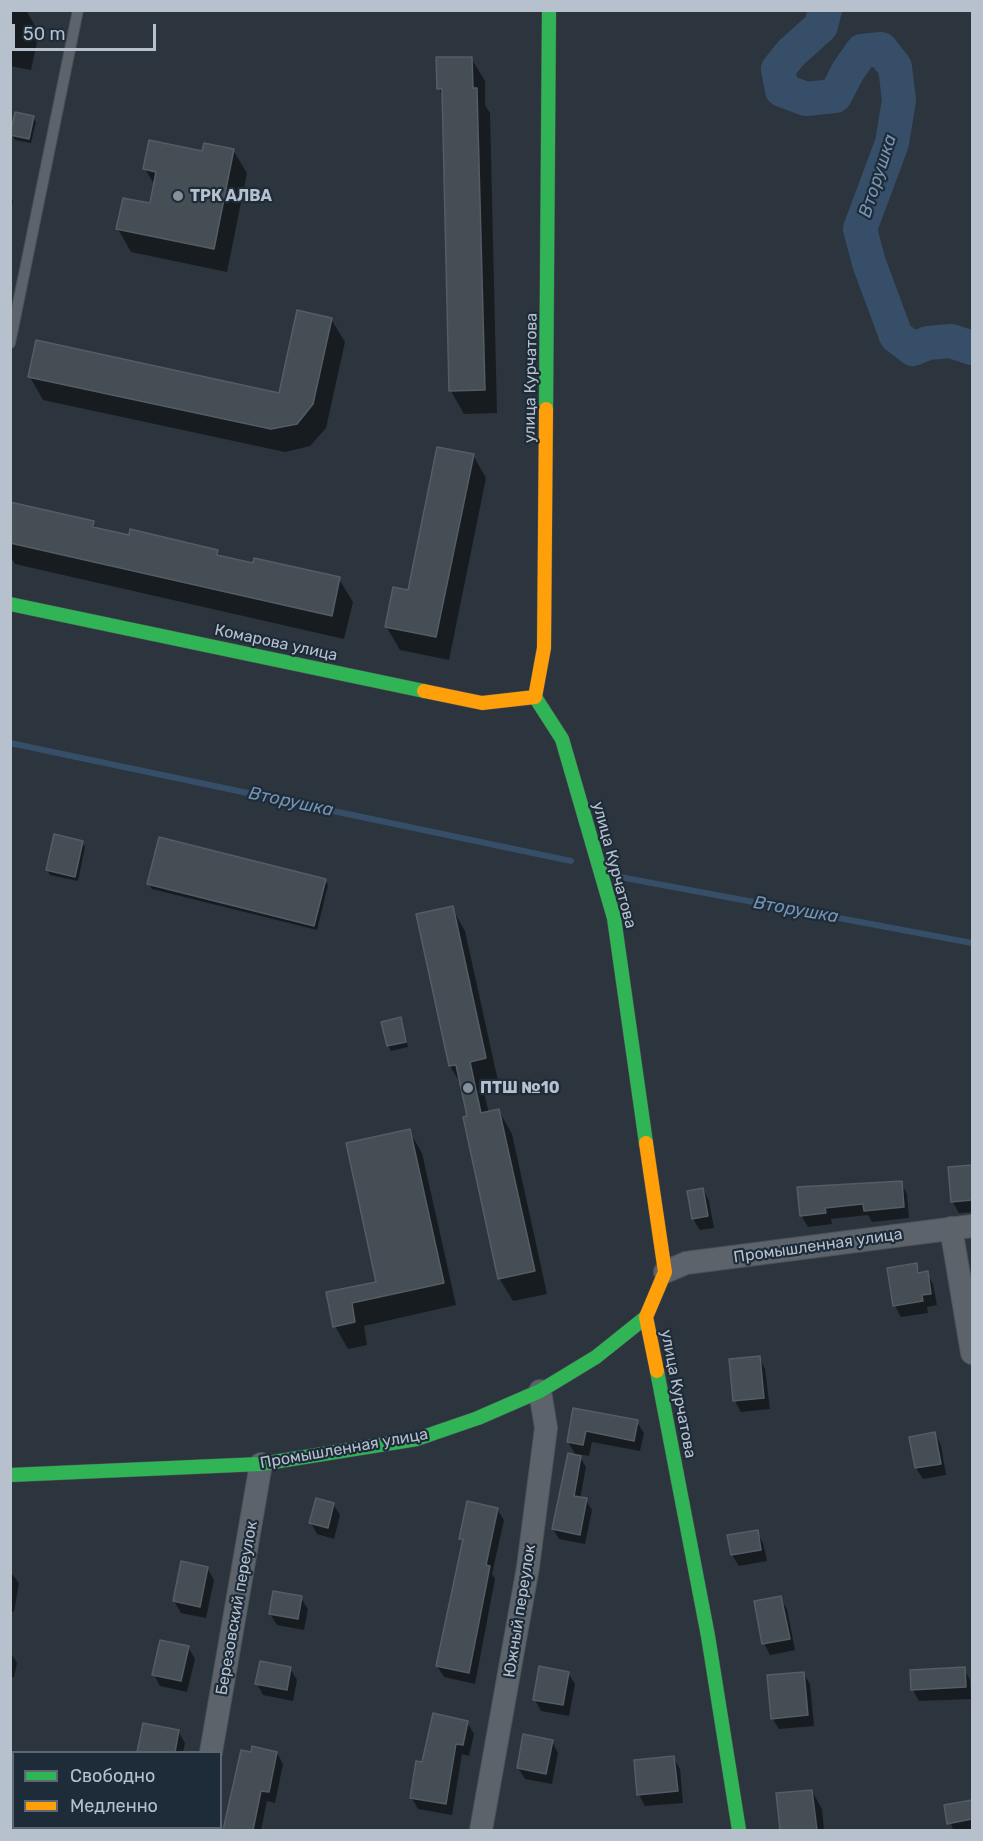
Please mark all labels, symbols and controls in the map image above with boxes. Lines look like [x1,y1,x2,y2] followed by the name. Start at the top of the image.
[15,12,159,50] scale bar
[23,23,66,45] text: 50 m
[854,132,902,220] water label: Вторушка
[190,186,272,206] place label: ТРК АЛВА
[171,189,185,203] marker: ТРК АЛВА
[520,313,542,443] street label: улица Курчатова
[213,621,339,665] street label: Комарова улица
[247,782,335,822] water label: Вторушка
[588,799,640,931] street label: улица Курчатова
[752,892,840,928] water label: Вторушка
[480,1078,560,1098] place label: ПТШ №10
[461,1081,475,1095] marker: ПТШ №10
[732,1225,904,1267] street label: Промышленная улица
[656,1328,700,1460] street label: улица Курчатова
[259,1425,429,1473] street label: Промышленная улица
[212,1519,262,1697] street label: Березовский переулок
[500,1543,540,1679] street label: Южный переулок
[12,1751,222,1829] legend
[70,1765,155,1787] text: Свободно
[70,1795,158,1817] text: Медленно

